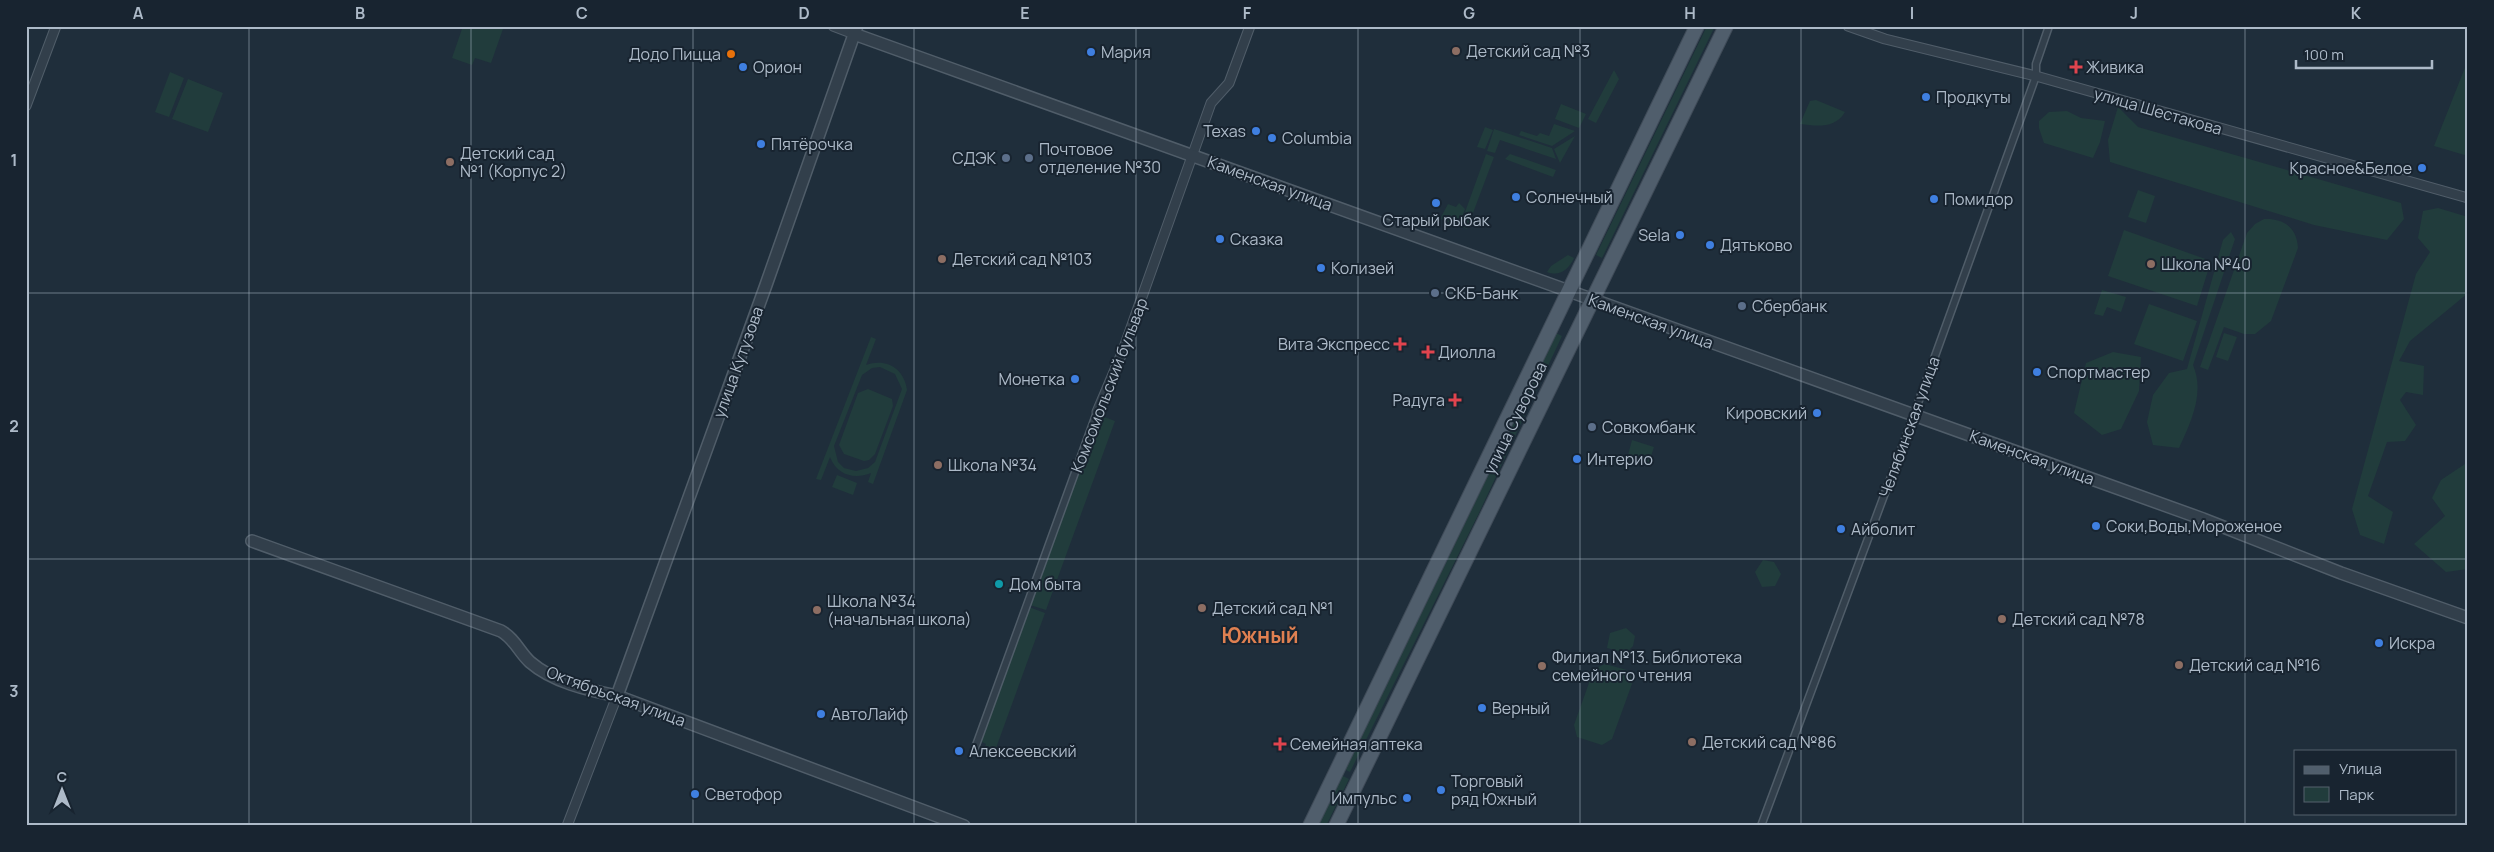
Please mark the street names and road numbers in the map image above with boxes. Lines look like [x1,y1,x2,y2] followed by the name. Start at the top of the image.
[2091,82,2225,140] street label: улица Шестакова
[1205,150,1335,216] street label: Каменская улица
[1586,288,1716,354] street label: Каменская улица
[1065,294,1153,476] street label: Комсомольский бульвар
[708,303,768,421] street label: улица Кутузова
[1873,353,1945,501] street label: Челябинская улица
[1478,358,1552,478] street label: улица Суворова
[1967,424,2097,490] street label: Каменская улица
[543,661,689,731] street label: Октябрьская улица

